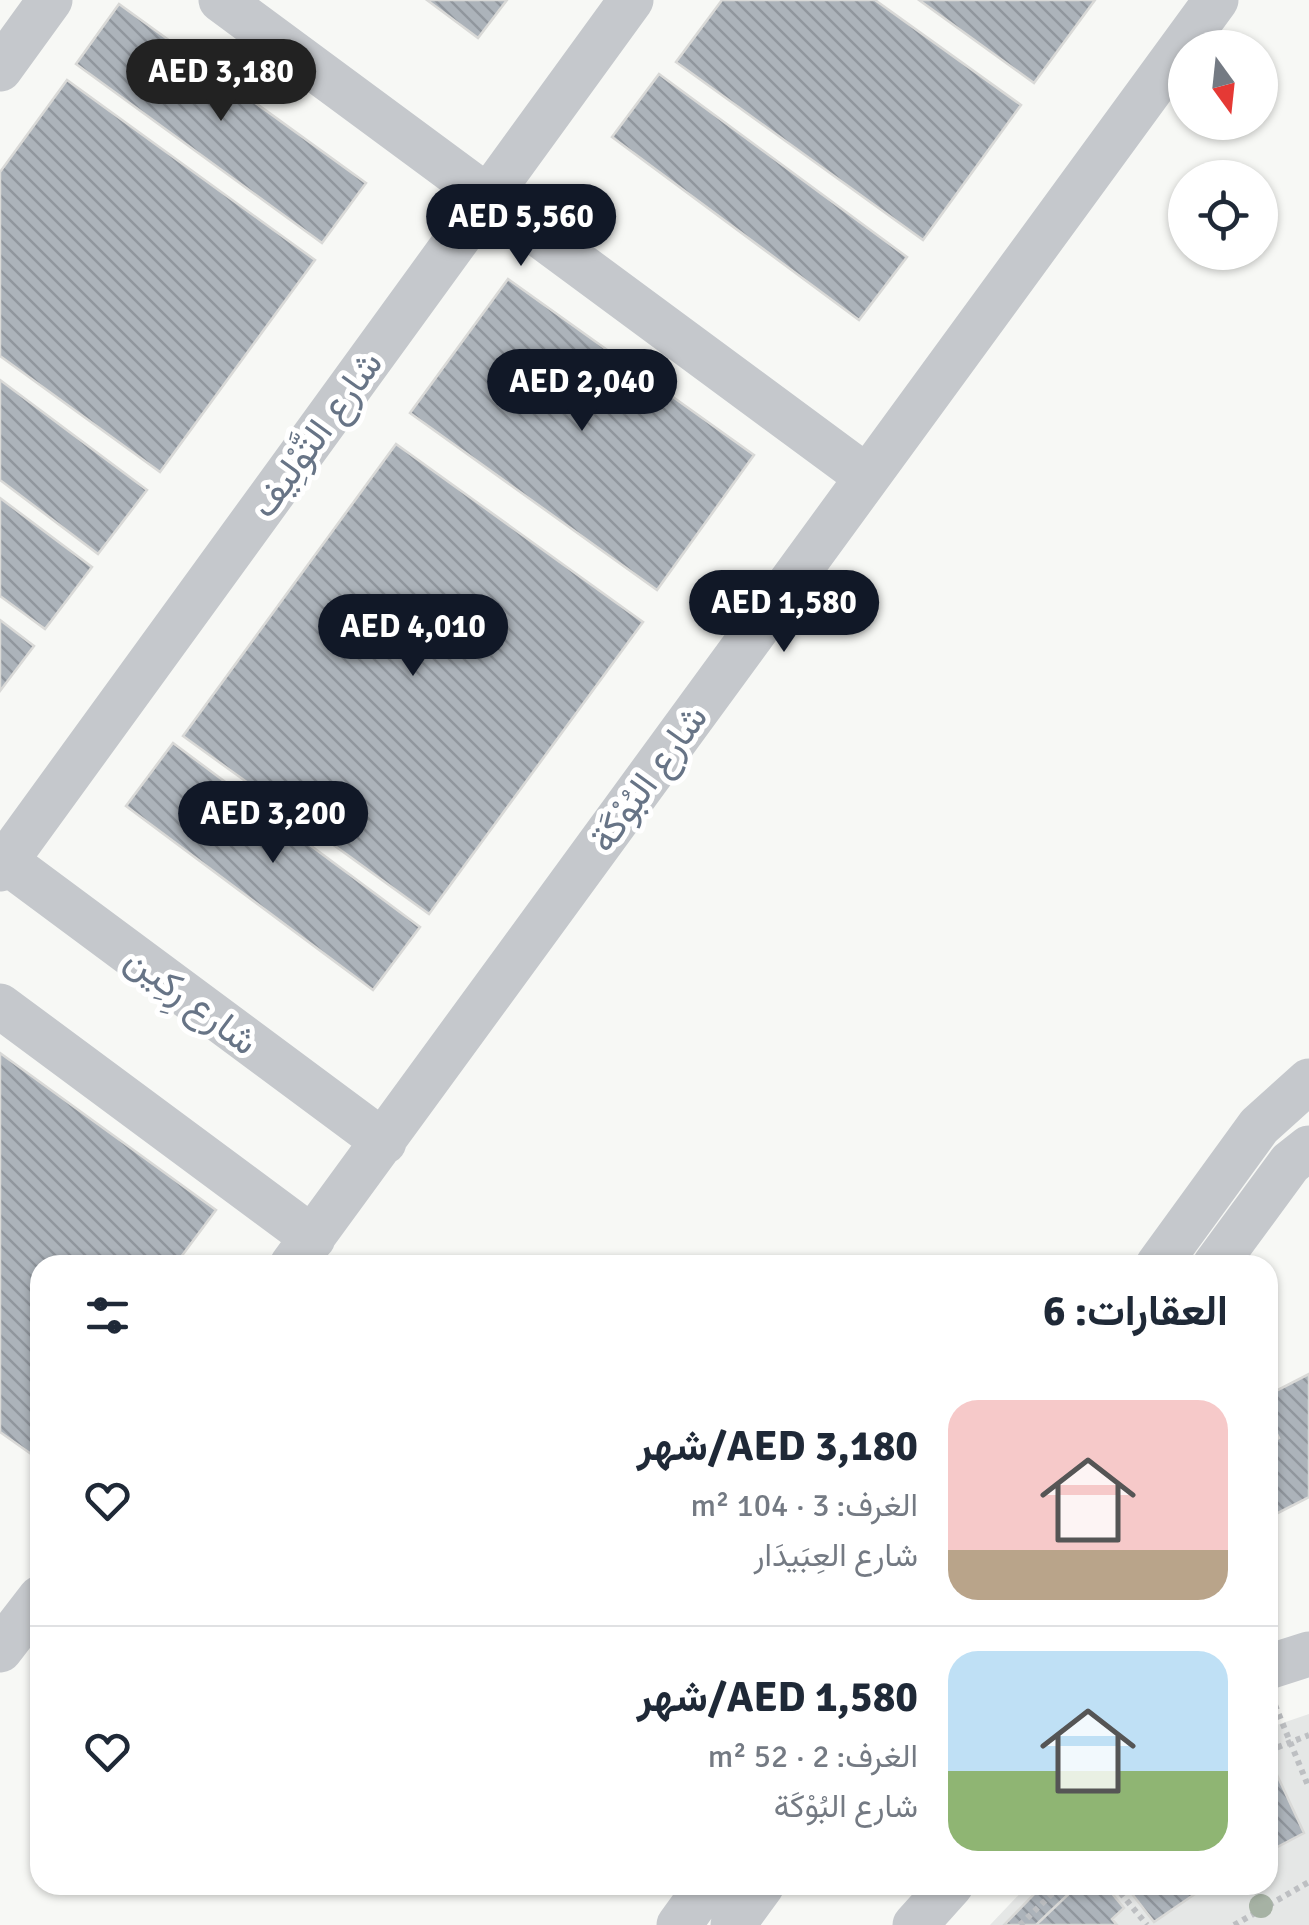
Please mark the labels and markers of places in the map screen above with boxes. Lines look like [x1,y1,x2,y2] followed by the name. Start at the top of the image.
[107,39,335,124] pin: AED 3,180
[407,184,635,269] pin: AED 5,560
[468,349,696,434] pin: AED 2,040
[670,570,898,655] pin: AED 1,580
[299,594,527,679] pin: AED 4,010
[159,781,387,866] pin: AED 3,200

